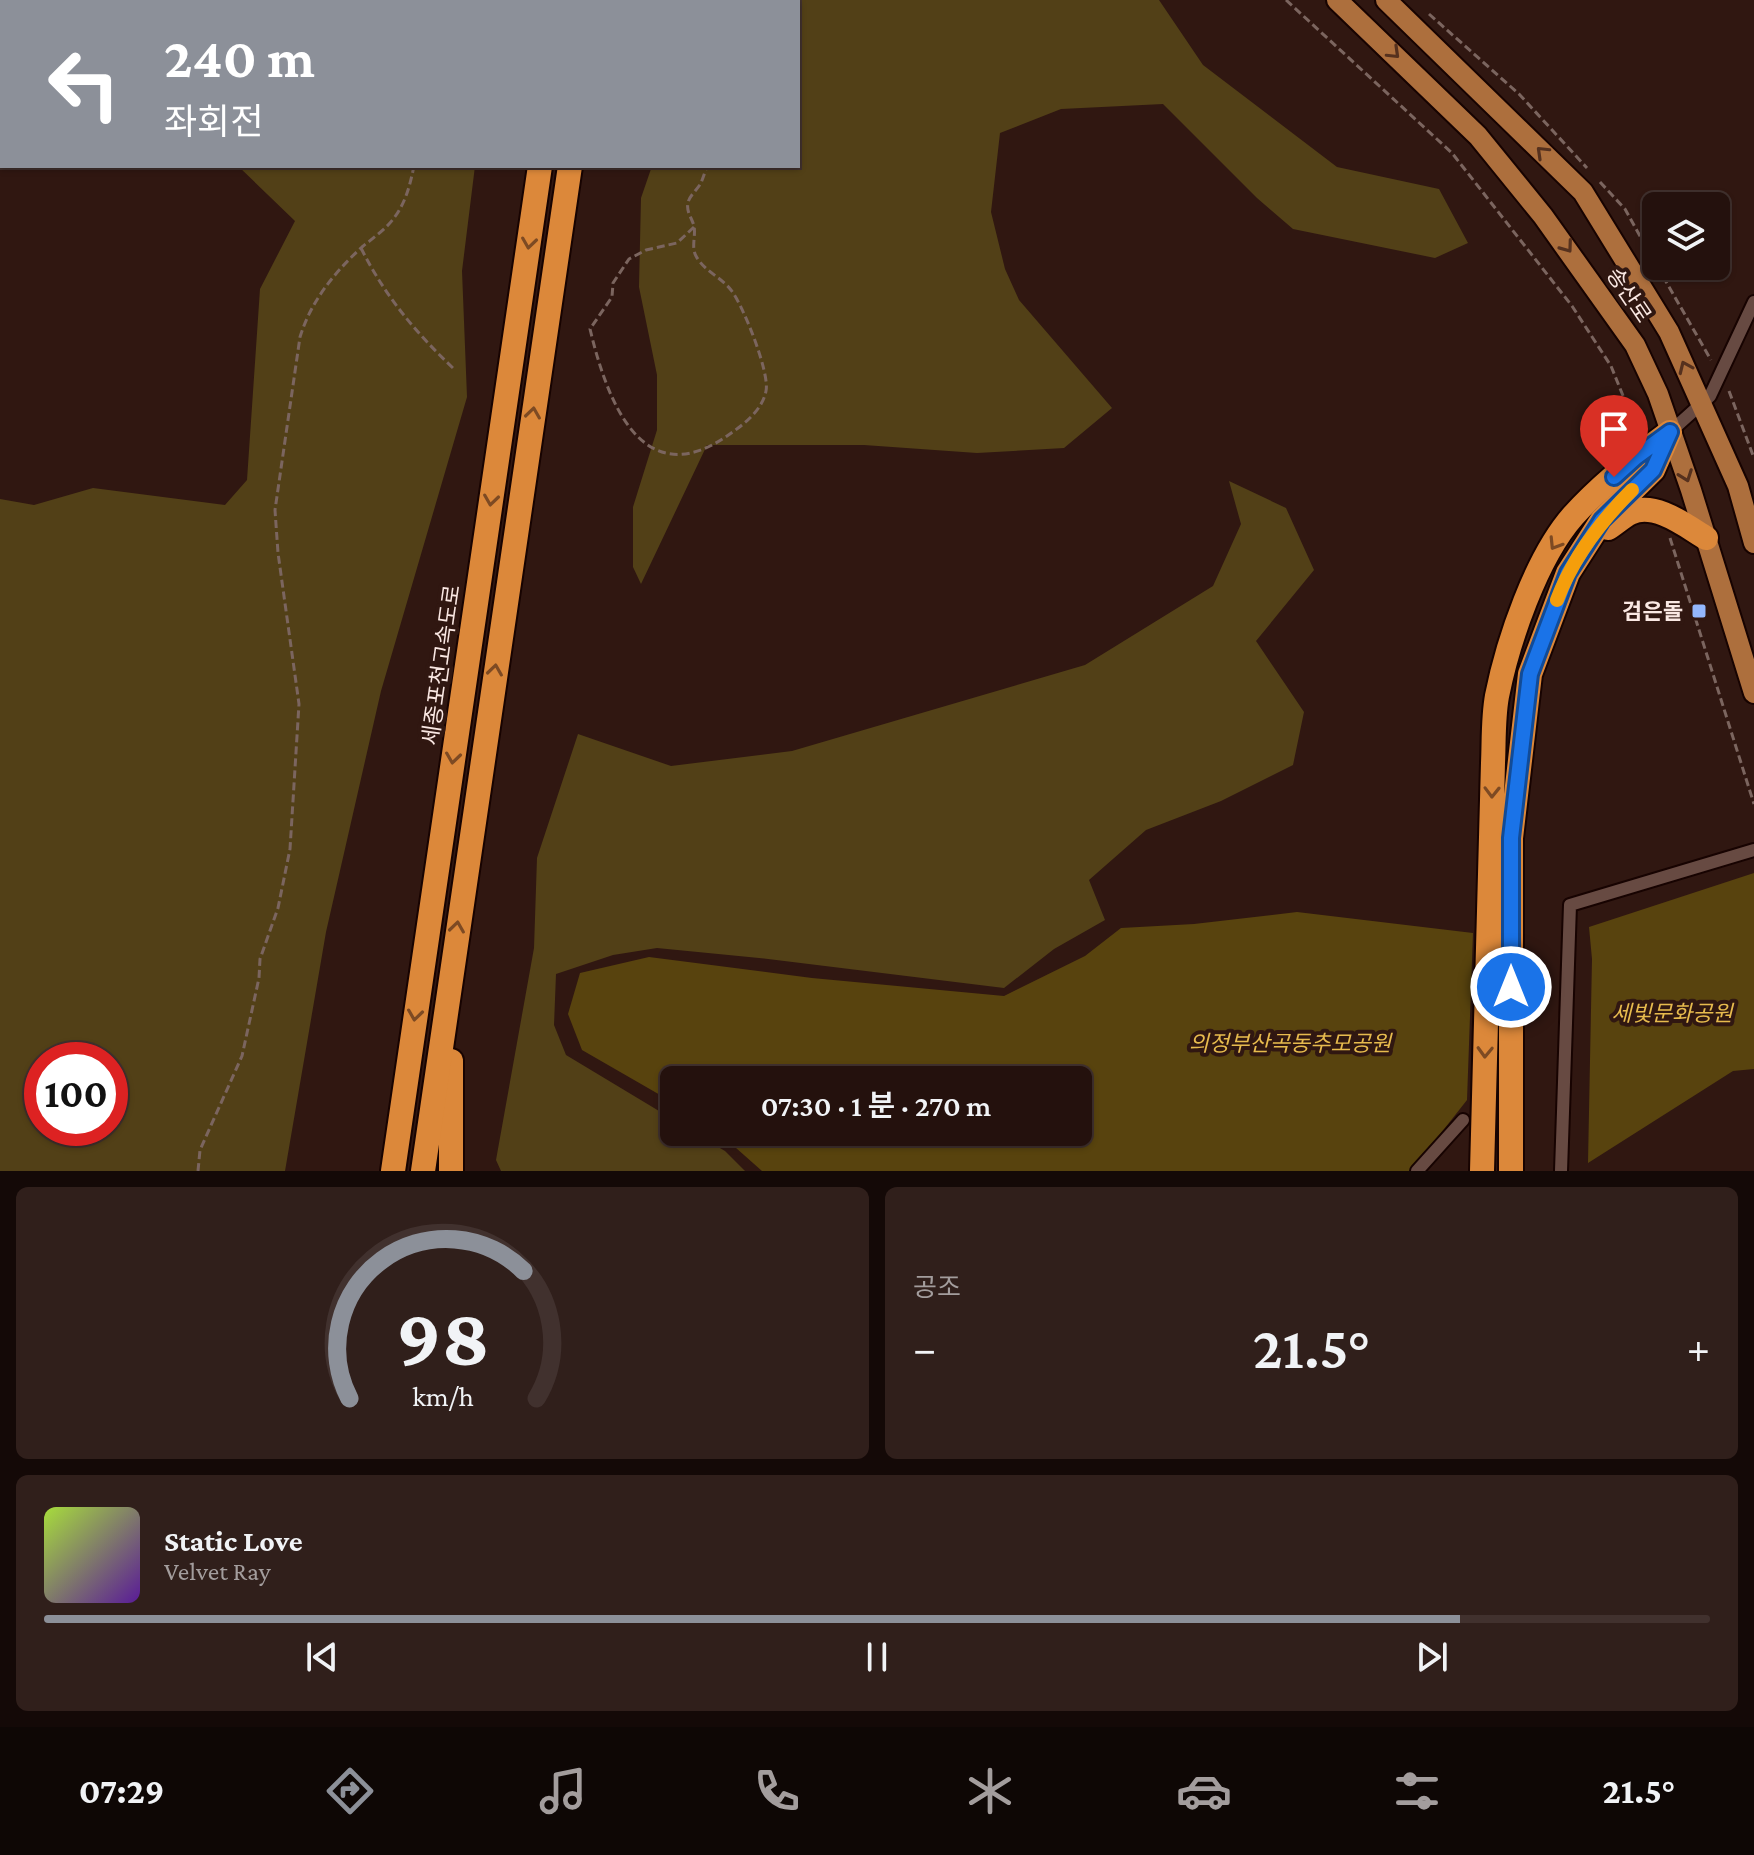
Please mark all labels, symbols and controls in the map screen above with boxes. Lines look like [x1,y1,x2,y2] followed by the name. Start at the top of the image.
[164,27,315,89] text: 240 m
[32,32,136,136] icon: left
[1385,44,1399,59] one-way arrow
[164,102,263,142] text: 좌회전
[1537,146,1551,161] one-way arrow
[1642,192,1730,280] map controls
[1642,192,1730,280] button: layers
[521,236,538,250] one-way arrow
[1557,239,1571,253] one-way arrow
[1602,263,1656,327] street label: 송산로
[1678,360,1694,375] one-way arrow
[1580,395,1648,477] pin
[524,406,541,420] one-way arrow
[1592,407,1636,451] icon: arrive
[1676,468,1693,482] one-way arrow
[483,494,500,507] one-way arrow
[1550,535,1565,550] one-way arrow
[417,583,465,747] street label: 세종포천고속도로
[1622,599,1683,624] place label: 검은돌
[1690,602,1708,620] marker: 검은돌
[486,663,503,677] one-way arrow
[445,751,462,765] one-way arrow
[1483,786,1501,799] one-way arrow
[448,921,465,934] one-way arrow
[1469,945,1553,1029] position arrow
[1611,1001,1734,1026] park label: 세빛문화공원
[408,1008,425,1022] one-way arrow
[1189,1031,1393,1056] park label: 의정부산곡동추모공원
[24,1042,128,1146] speed limit sign: 100
[1477,1046,1494,1059] one-way arrow
[761,1089,991,1122] text: 07:30 · 1 분 · 270 m
[913,1273,961,1302] text: 공조
[396,1290,489,1383] text: 98
[1253,1314,1370,1381] text: 21.5°
[913,1324,936,1372] text: −
[1687,1324,1710,1372] text: +
[412,1380,473,1412] text: km/h
[164,1524,303,1557] text: Static Love
[164,1557,271,1586] text: Velvet Ray
[300,1635,344,1679] icon: previous
[855,1635,899,1679] icon: pause
[1410,1635,1454,1679] icon: next
[322,1763,378,1819] icon: directions
[535,1763,591,1819] icon: music
[749,1763,805,1819] icon: phone
[962,1763,1018,1819] icon: climate
[1176,1763,1232,1819] icon: car
[1389,1763,1445,1819] icon: filters
[79,1771,164,1811] text: 07:29
[1602,1771,1675,1811] text: 21.5°

